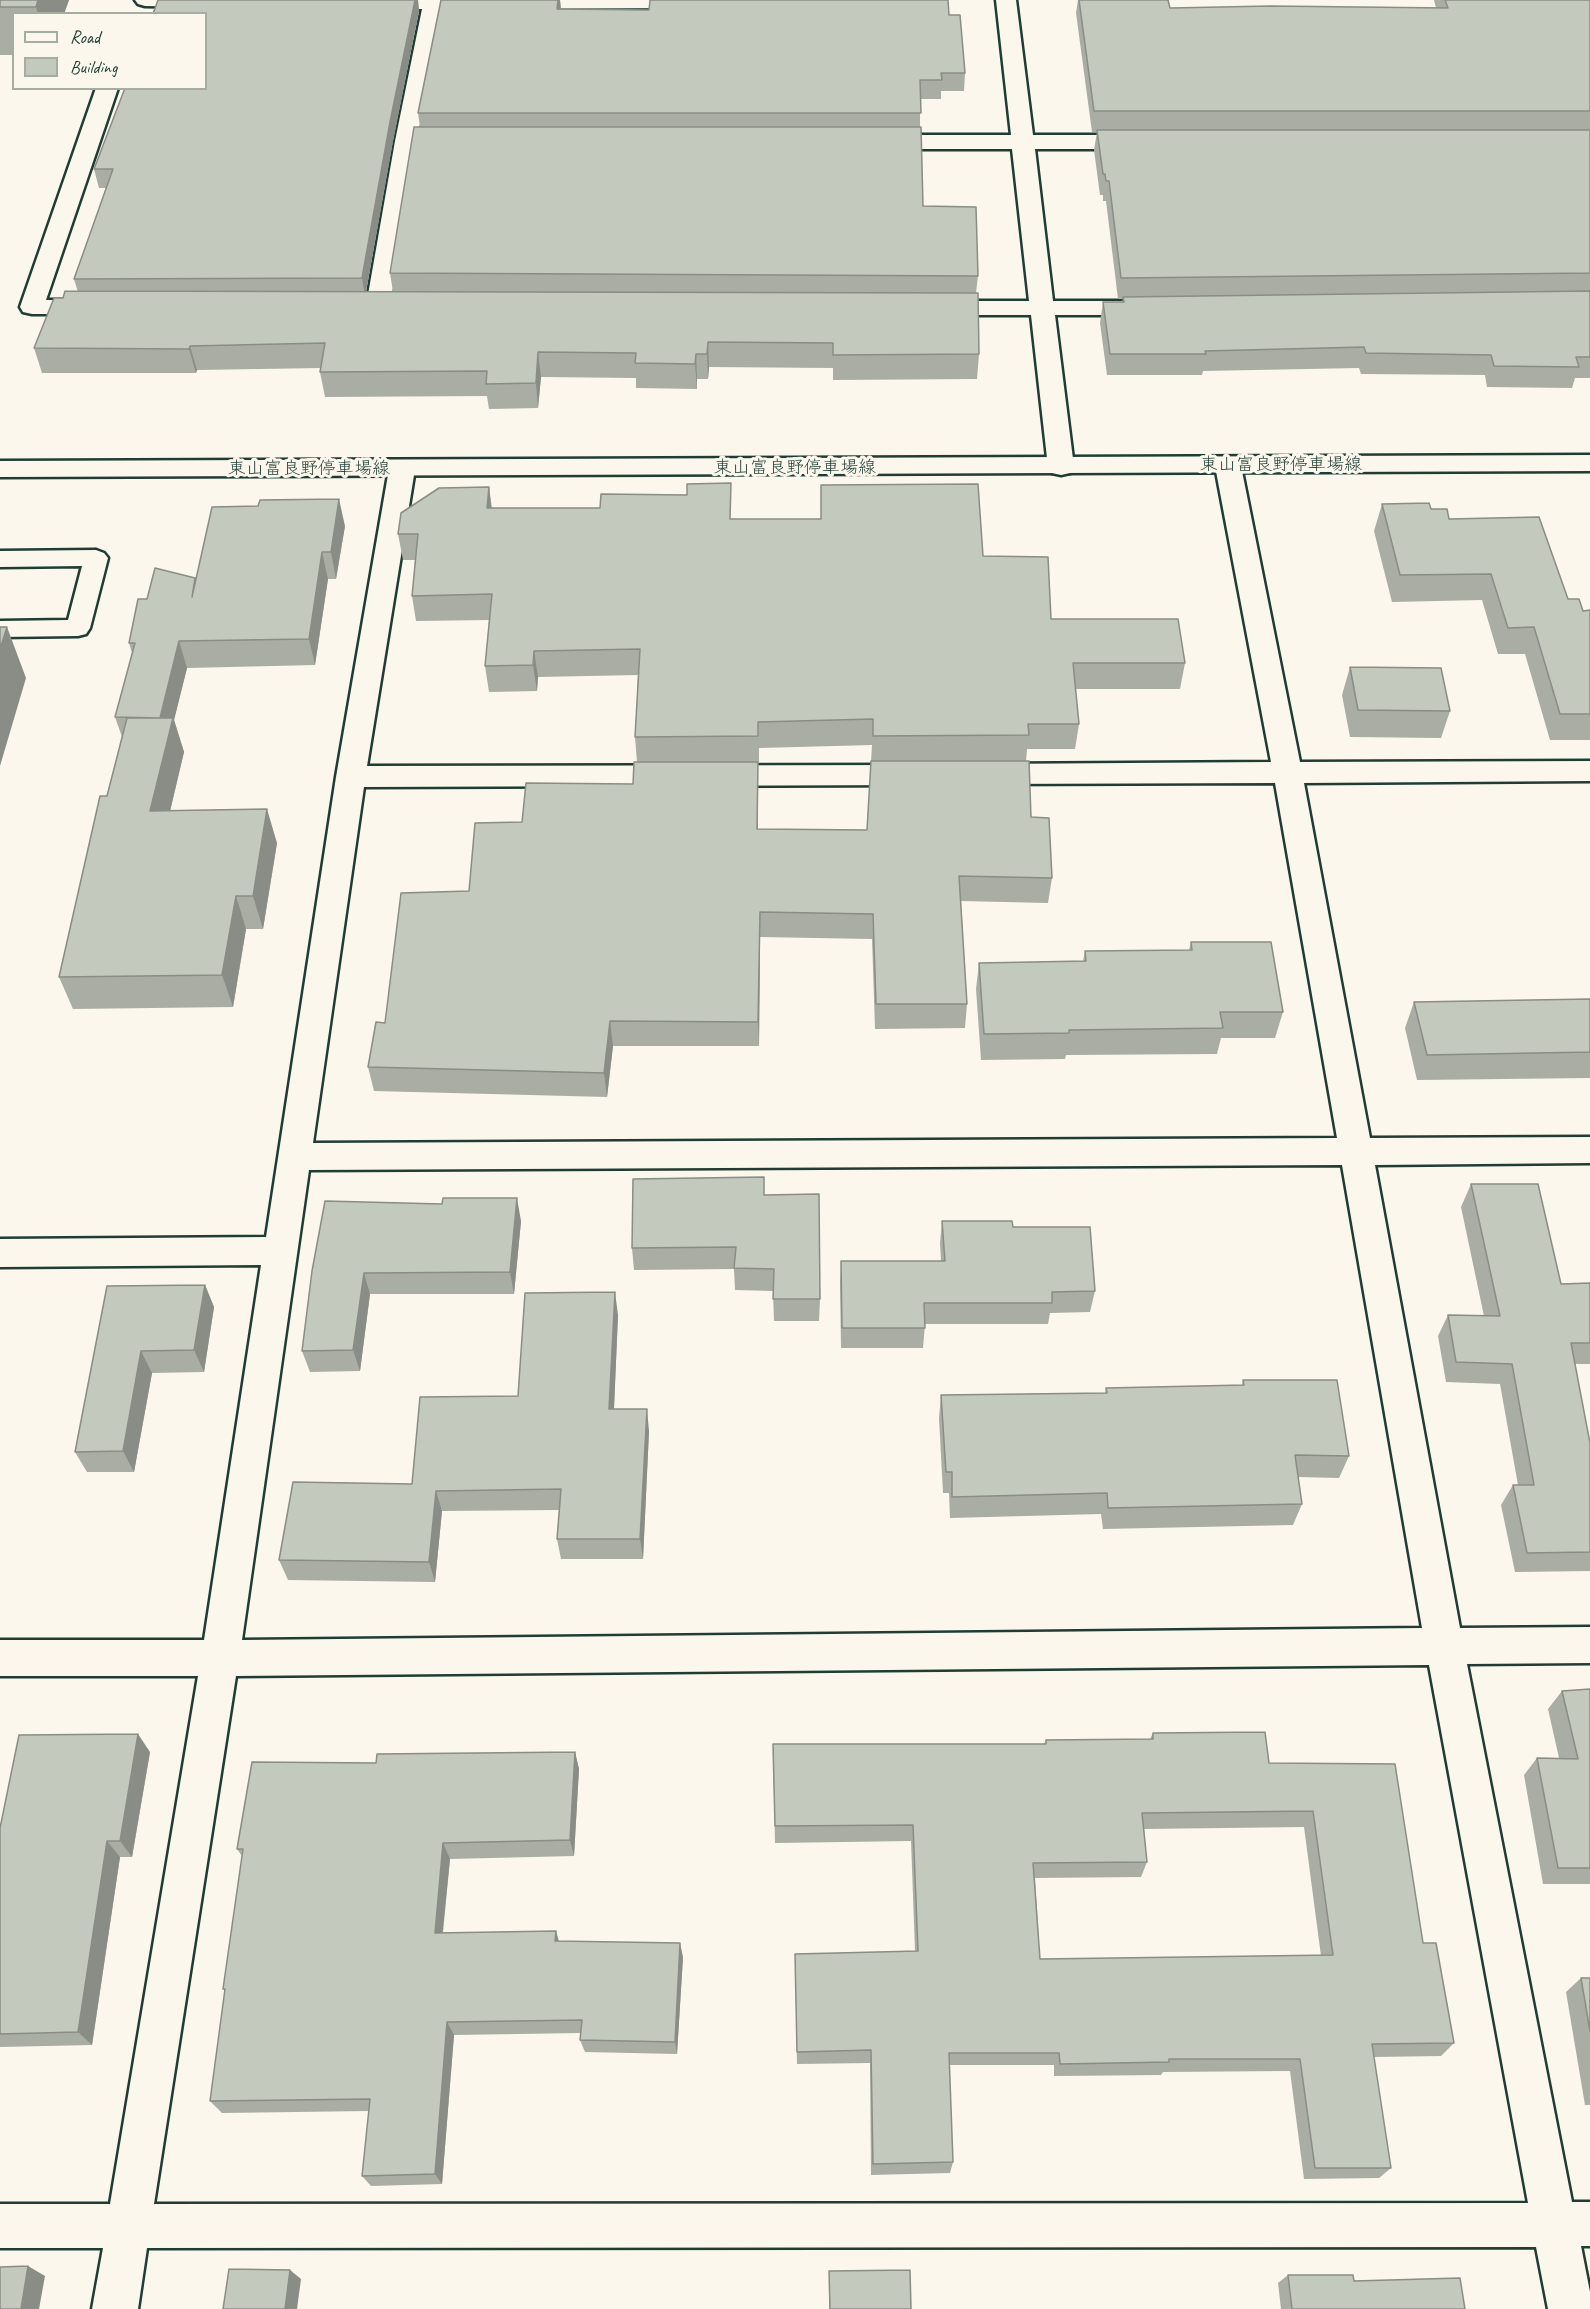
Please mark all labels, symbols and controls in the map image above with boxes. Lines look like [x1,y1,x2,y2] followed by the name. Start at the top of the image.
[12,12,207,90] legend
[70,26,100,48] text: Road
[70,56,117,78] text: Building
[1200,454,1362,476] street label: 東山富良野停車場線
[714,457,876,479] street label: 東山富良野停車場線
[228,458,390,480] street label: 東山富良野停車場線

